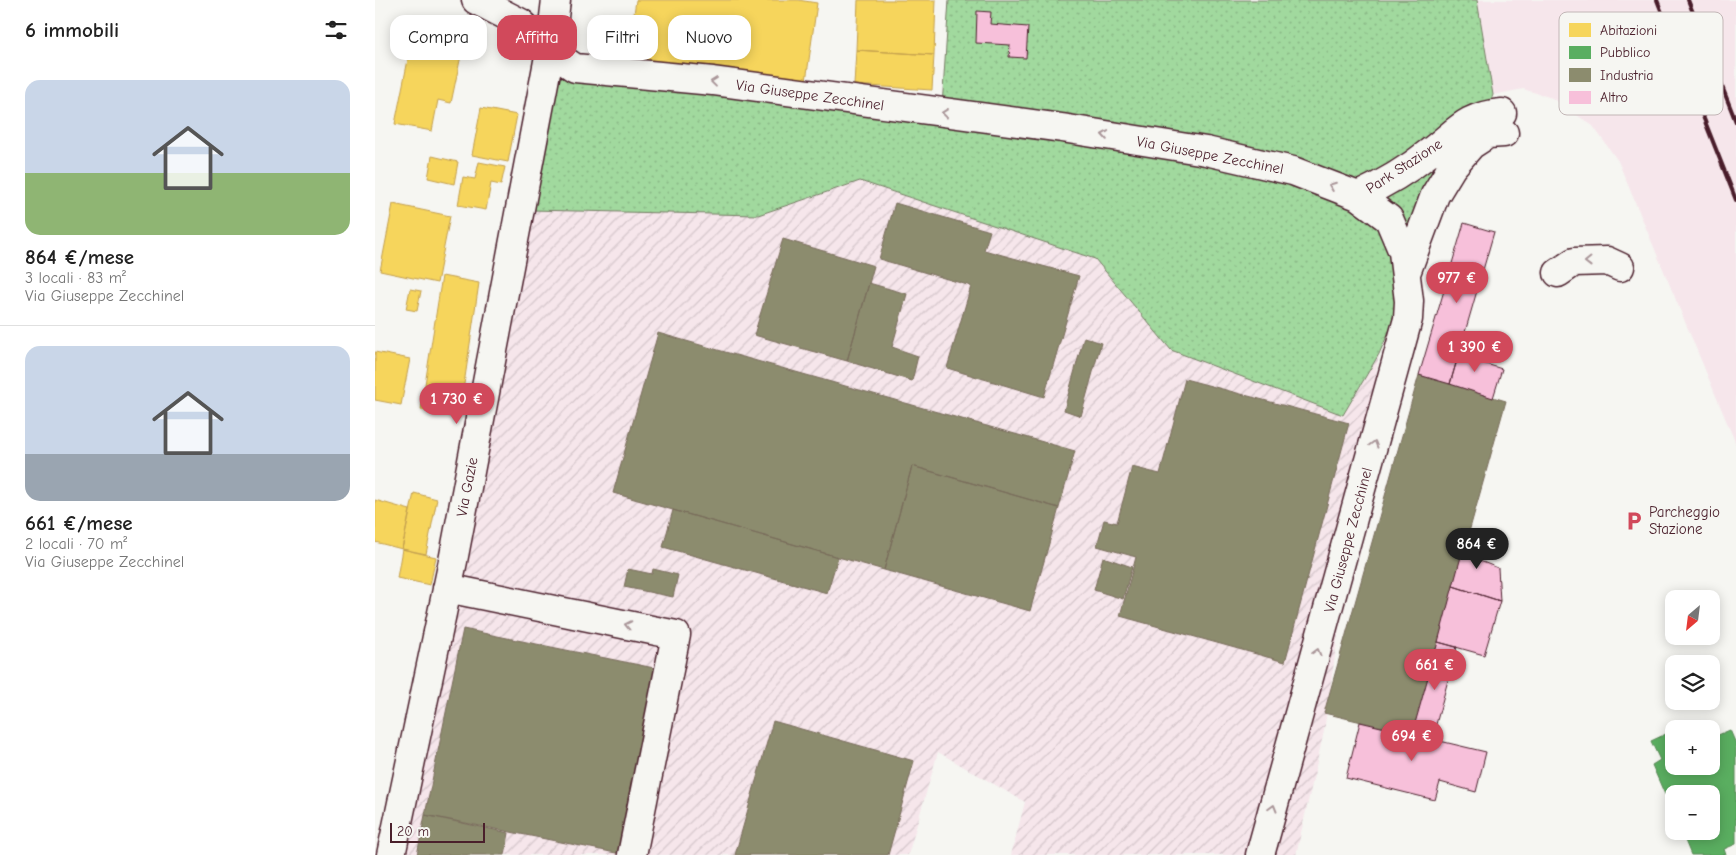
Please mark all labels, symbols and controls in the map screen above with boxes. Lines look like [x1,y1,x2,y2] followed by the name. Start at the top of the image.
[1559,12,1723,115] legend
[390,15,487,60] chip: Compra
[497,15,577,60] chip: Affitta
[587,15,658,60] chip: Filtri
[668,15,751,60] chip: Nuovo
[322,16,350,44] icon: filters
[25,18,119,42] text: 6 immobili
[1600,22,1657,39] text: Abitazioni
[1600,44,1650,61] text: Pubblico
[1600,67,1654,84] text: Industria
[735,76,885,114] street label: Via Giuseppe Zecchinel
[710,77,718,88] one-way arrow
[1600,89,1628,106] text: Altro
[940,108,948,119] one-way arrow
[143,113,233,203] icon: home
[1101,131,1110,141] one-way arrow
[1135,132,1285,178] street label: Via Giuseppe Zecchinel
[1362,134,1446,197] street label: Park Stazione
[1328,182,1337,192] one-way arrow
[25,245,134,269] text: 864 €/mese
[1583,257,1591,267] one-way arrow
[1422,262,1492,304] pin: 977 €
[25,269,126,287] text: 3 locali · 83 m²
[1437,269,1477,287] text: 977 €
[25,287,184,305] text: Via Giuseppe Zecchinel
[1429,330,1521,373] pin: 1 390 €
[1448,338,1502,356] text: 1 390 €
[143,378,233,468] icon: home
[411,382,503,425] pin: 1 730 €
[431,390,483,408] text: 1 730 €
[1368,441,1378,449] one-way arrow
[452,455,482,518] street label: Via Gazie
[1320,466,1376,614] street label: Via Giuseppe Zecchinel
[1649,503,1720,538] place label: Parcheggio Stazione
[1623,510,1645,532] parking icon: Parcheggio Stazione
[25,511,133,535] text: 661 €/mese
[1442,528,1512,570] pin: 864 €
[25,535,127,553] text: 2 locali · 70 m²
[1457,535,1497,553] text: 864 €
[25,553,184,571] text: Via Giuseppe Zecchinel
[1665,590,1720,645] north arrow
[1665,590,1720,840] map controls
[624,621,633,631] one-way arrow
[1312,648,1322,656] one-way arrow
[1400,648,1470,691] pin: 661 €
[1665,655,1720,710] button: layers
[1415,656,1455,674] text: 661 €
[1377,720,1447,762] pin: 694 €
[1665,720,1720,775] button: +
[1392,727,1432,745] text: 694 €
[1665,785,1720,840] button: −
[1267,804,1277,813] one-way arrow
[390,820,485,843] scale bar
[397,823,429,840] text: 20 m

